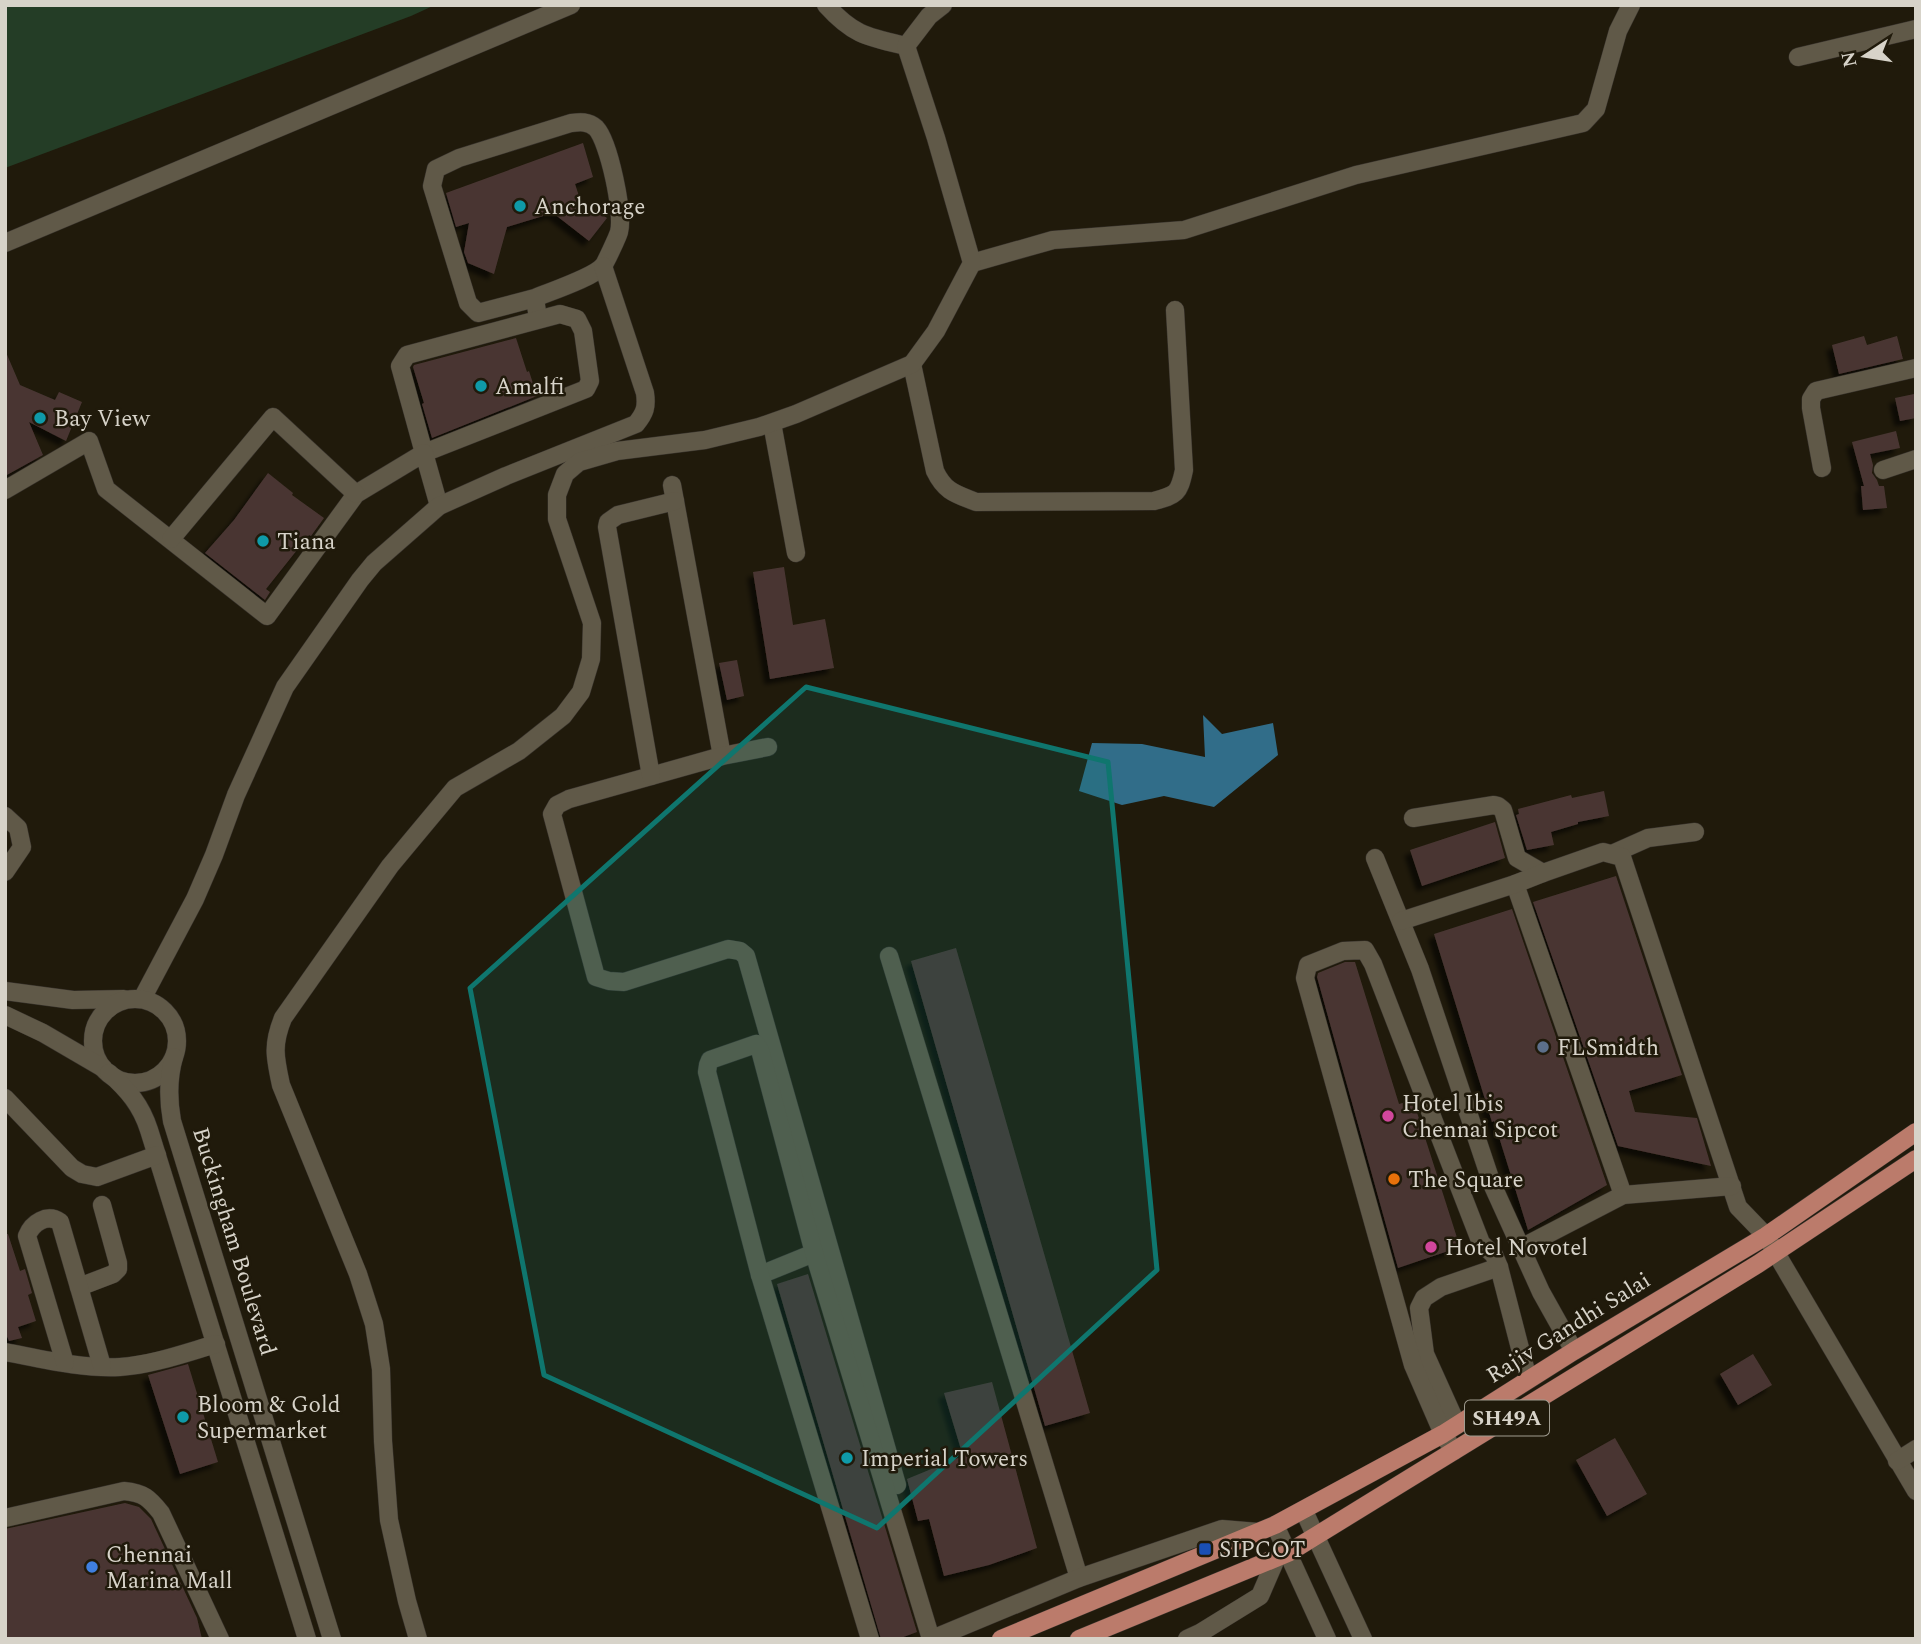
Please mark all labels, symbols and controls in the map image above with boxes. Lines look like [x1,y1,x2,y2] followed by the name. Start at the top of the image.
[1830,21,1900,91] north arrow
[1834,49,1866,70] text: N
[534,190,645,225] place label: Anchorage
[512,198,528,214] marker: Anchorage
[495,370,565,405] place label: Amalfi
[473,378,489,394] marker: Amalfi
[54,402,150,437] place label: Bay View
[32,410,48,426] marker: Bay View
[277,525,335,560] place label: Tiana
[255,533,271,549] marker: Tiana
[1557,1031,1659,1066] place label: FLSmidth
[1535,1039,1551,1055] marker: FLSmidth
[1402,1087,1558,1148] place label: Hotel Ibis Chennai Sipcot
[1380,1108,1396,1124] marker: Hotel Ibis Chennai Sipcot
[182,1123,285,1360] street label: Buckingham Boulevard
[1408,1163,1524,1198] place label: The Square
[1386,1171,1402,1187] marker: The Square
[1445,1231,1588,1266] place label: Hotel Novotel
[1423,1239,1439,1255] marker: Hotel Novotel
[1480,1264,1658,1393] street label: Rajiv Gandhi Salai
[197,1388,341,1449] place label: Bloom & Gold Supermarket
[1465,1400,1549,1436] road number: SH49A
[175,1409,191,1425] marker: Bloom & Gold Supermarket
[861,1442,1028,1477] place label: Imperial Towers
[839,1450,855,1466] marker: Imperial Towers
[1219,1533,1306,1568] place label: SIPCOT
[106,1538,233,1599] place label: Chennai Marina Mall
[1197,1541,1213,1557] marker: SIPCOT
[84,1559,100,1575] marker: Chennai Marina Mall

